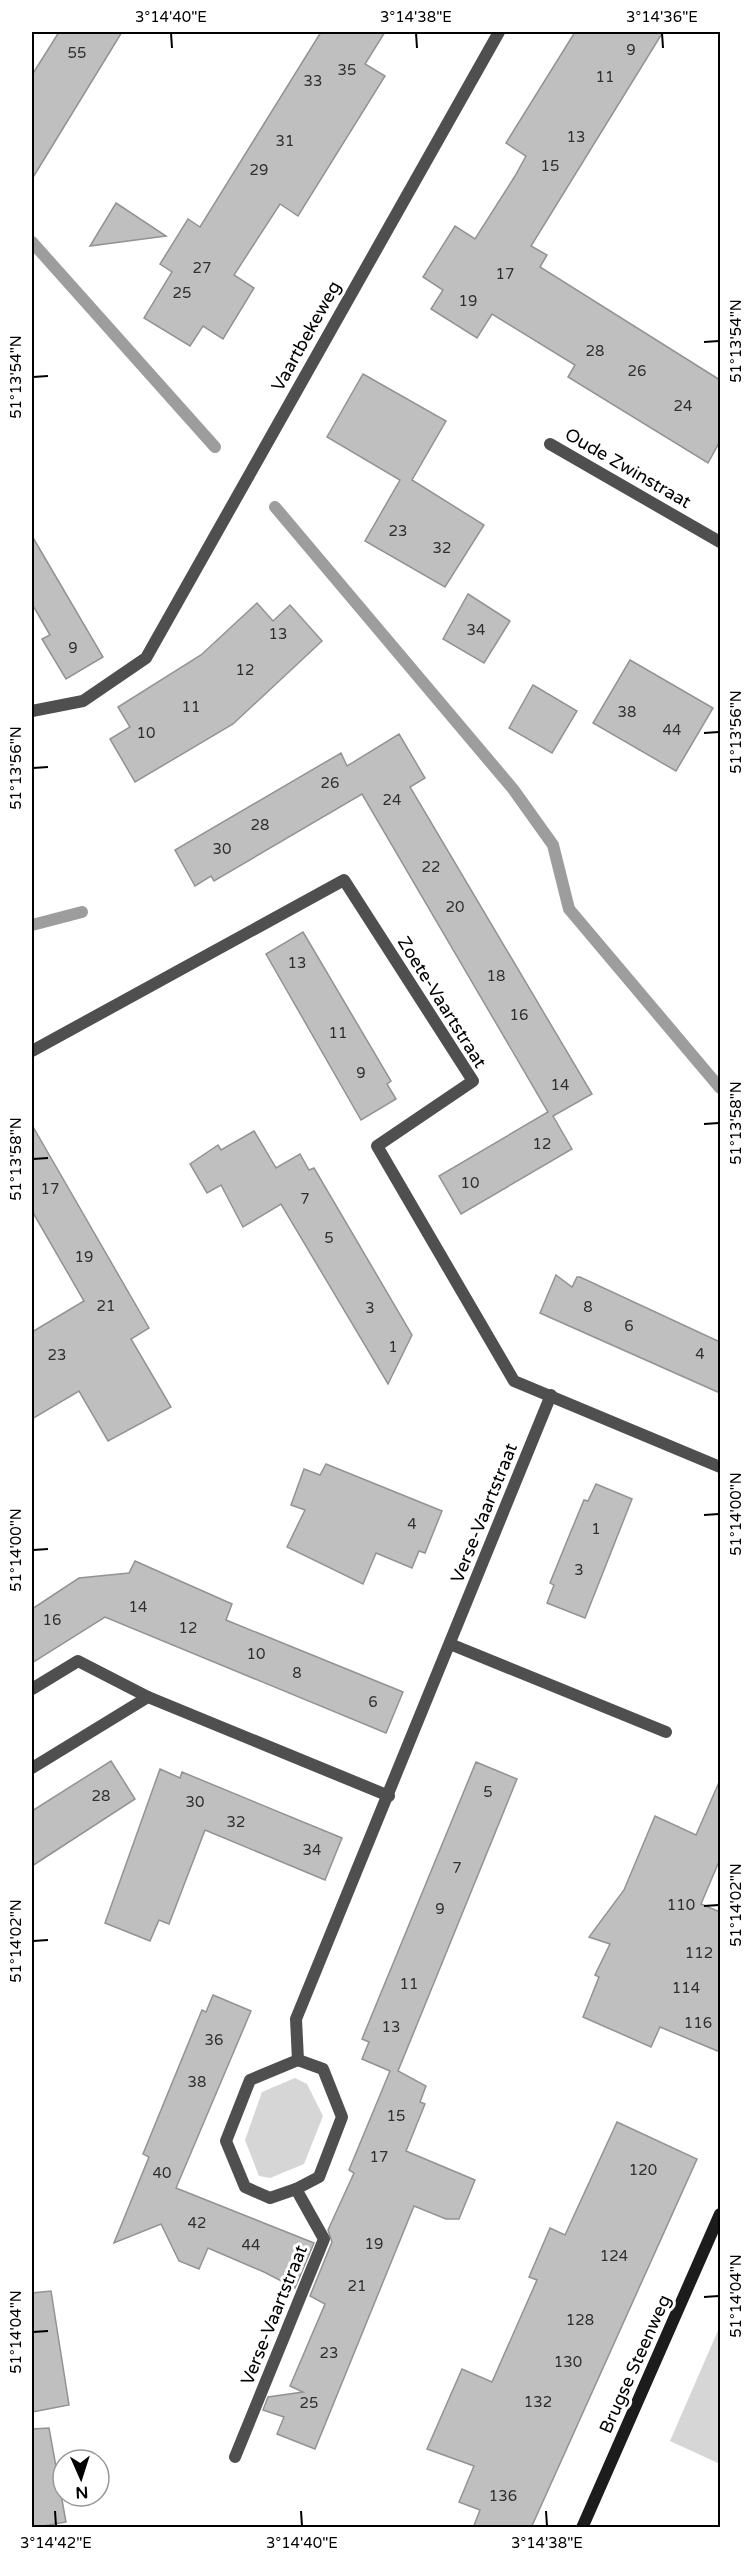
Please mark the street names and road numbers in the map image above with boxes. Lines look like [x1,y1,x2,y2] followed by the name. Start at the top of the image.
[267,277,345,395] street label: Vaartbekeweg
[561,423,695,513] street label: Oude Zwinstraat
[393,932,491,1072] street label: Zoete-Vaartstraat
[446,1440,522,1586] street label: Verse-Vaartstraat
[236,2242,312,2388] street label: Verse-Vaartstraat
[595,2291,675,2437] street label: Brugse Steenweg

